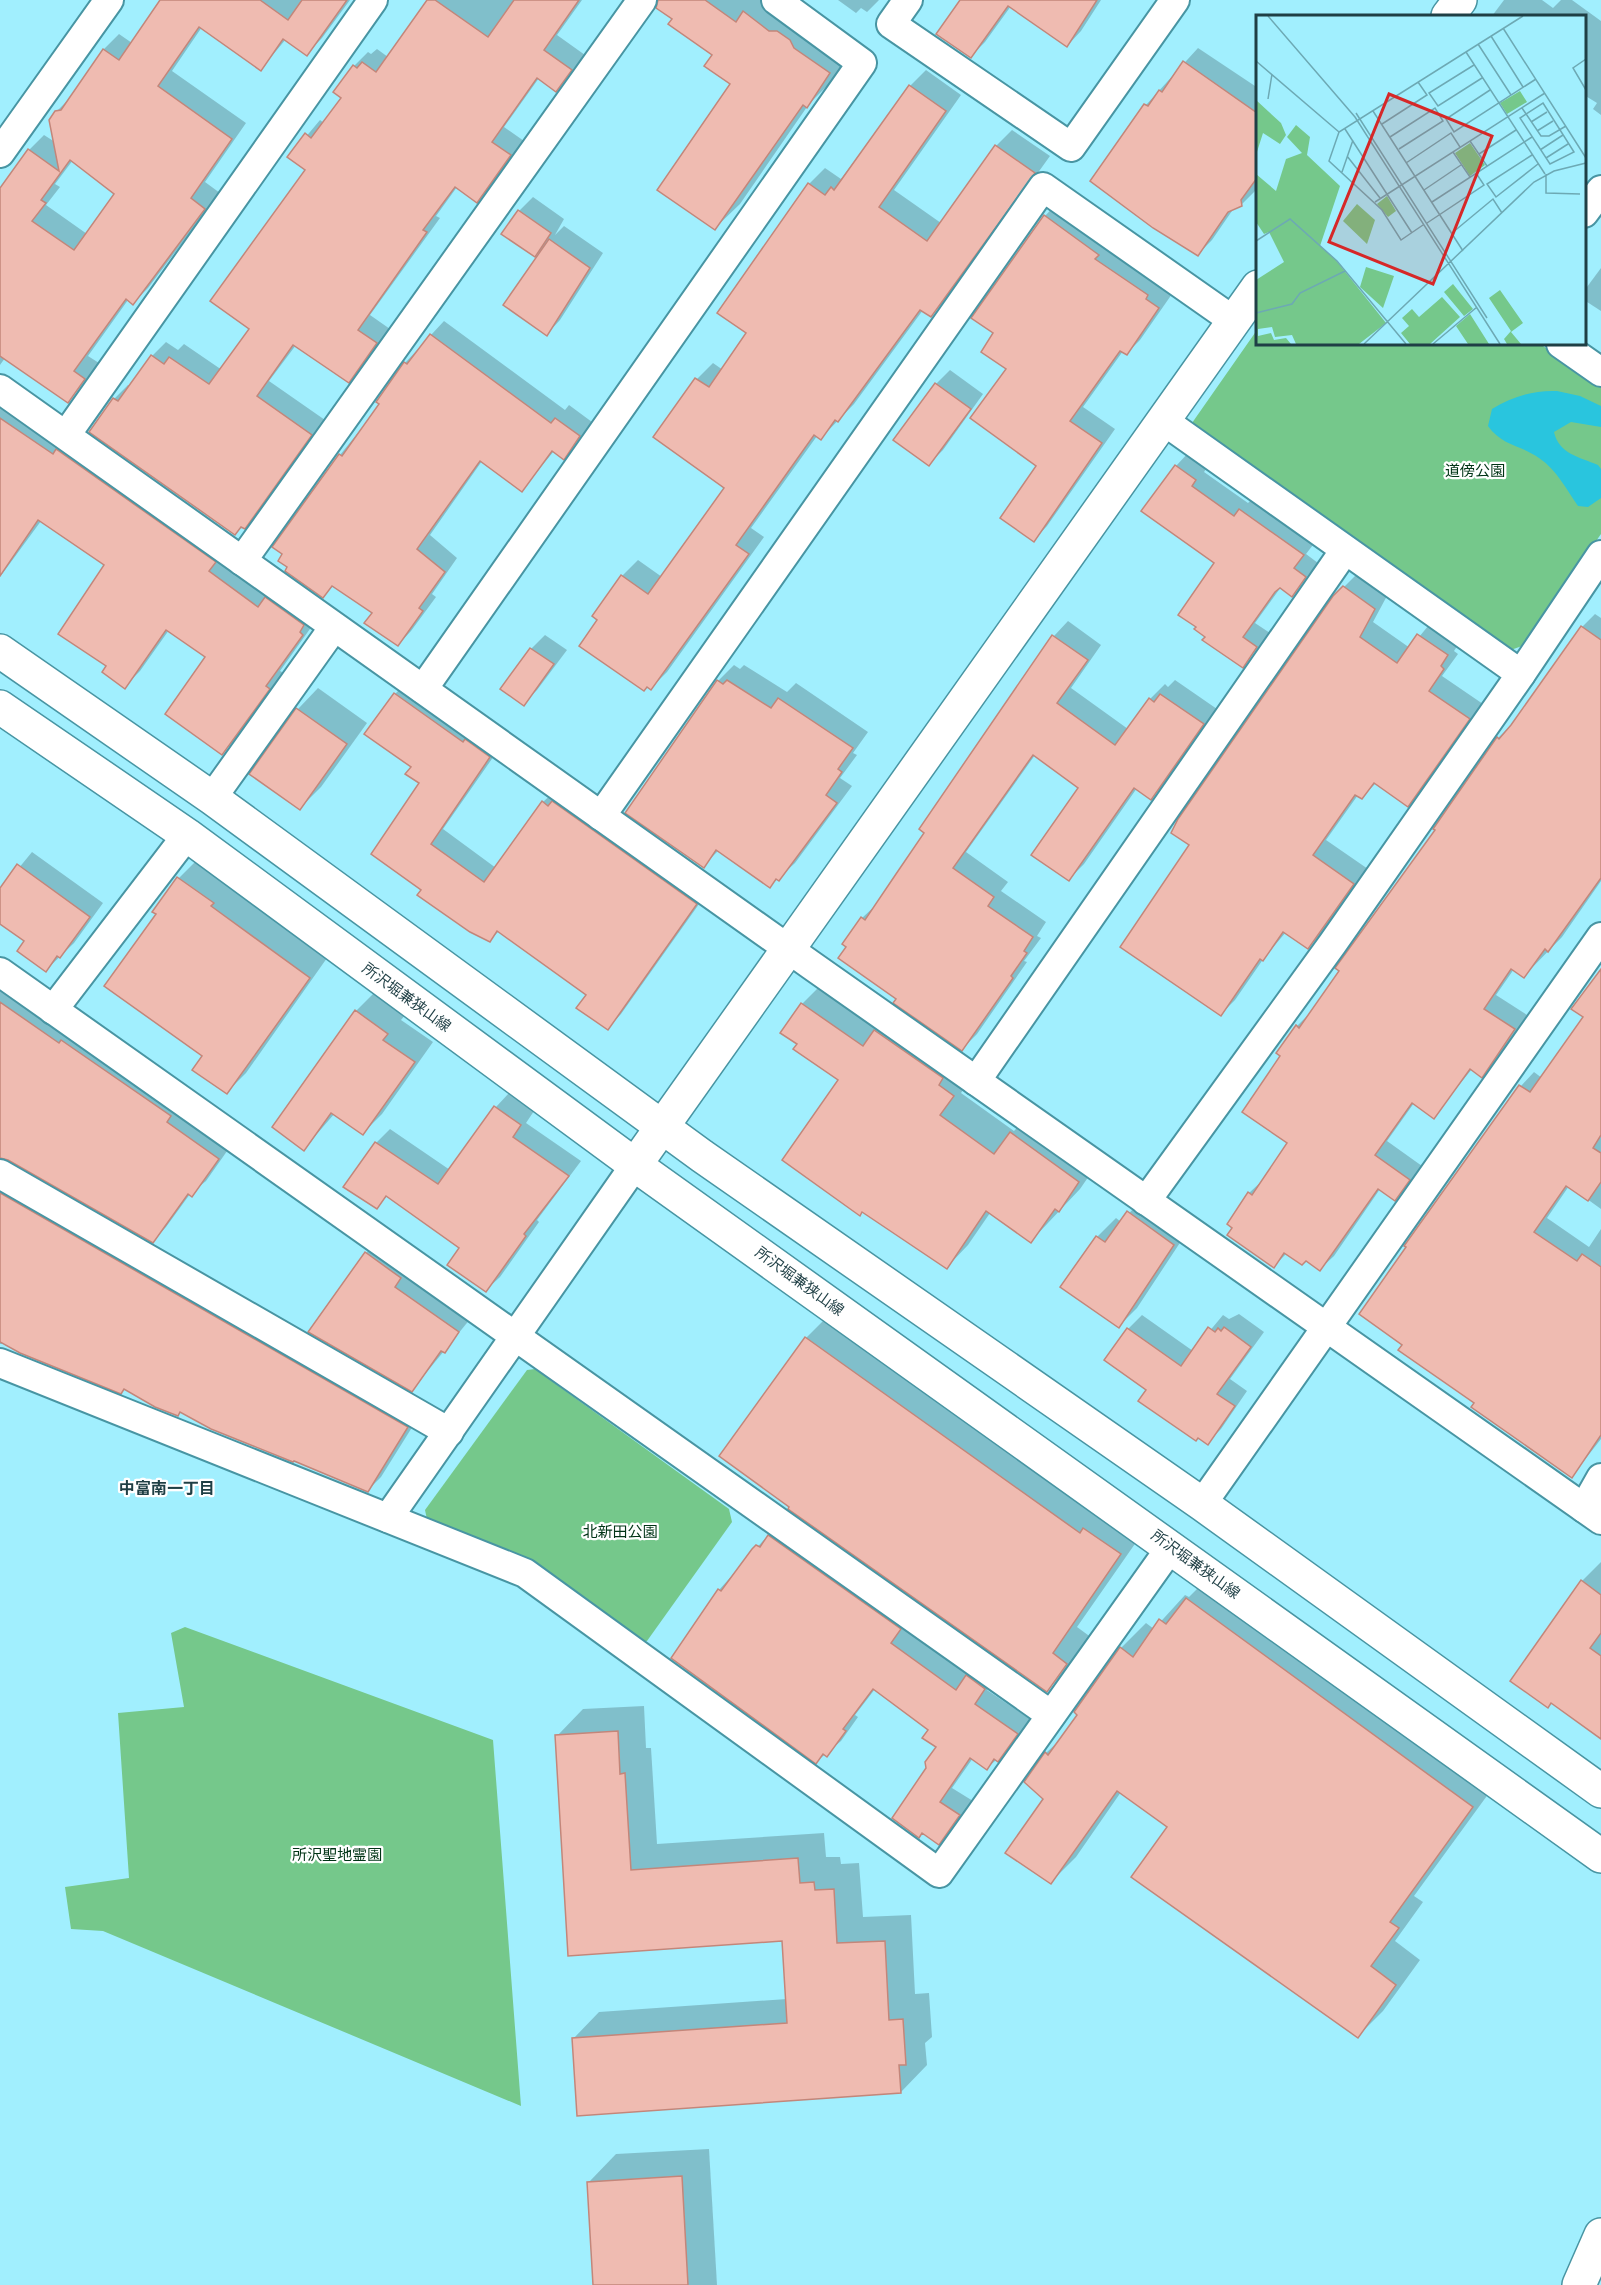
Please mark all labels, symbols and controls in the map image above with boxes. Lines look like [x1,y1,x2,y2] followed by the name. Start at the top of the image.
[1256,15,1586,345] inset map
[1445,462,1505,479] park label: 道傍公園
[360,959,454,1035] street label: 所沢堀兼狭山線
[753,1243,847,1319] street label: 所沢堀兼狭山線
[119,1479,215,1497] district label: 中富南一丁目
[582,1523,658,1540] park label: 北新田公園
[1149,1526,1243,1602] street label: 所沢堀兼狭山線
[292,1846,382,1863] park label: 所沢聖地霊園

